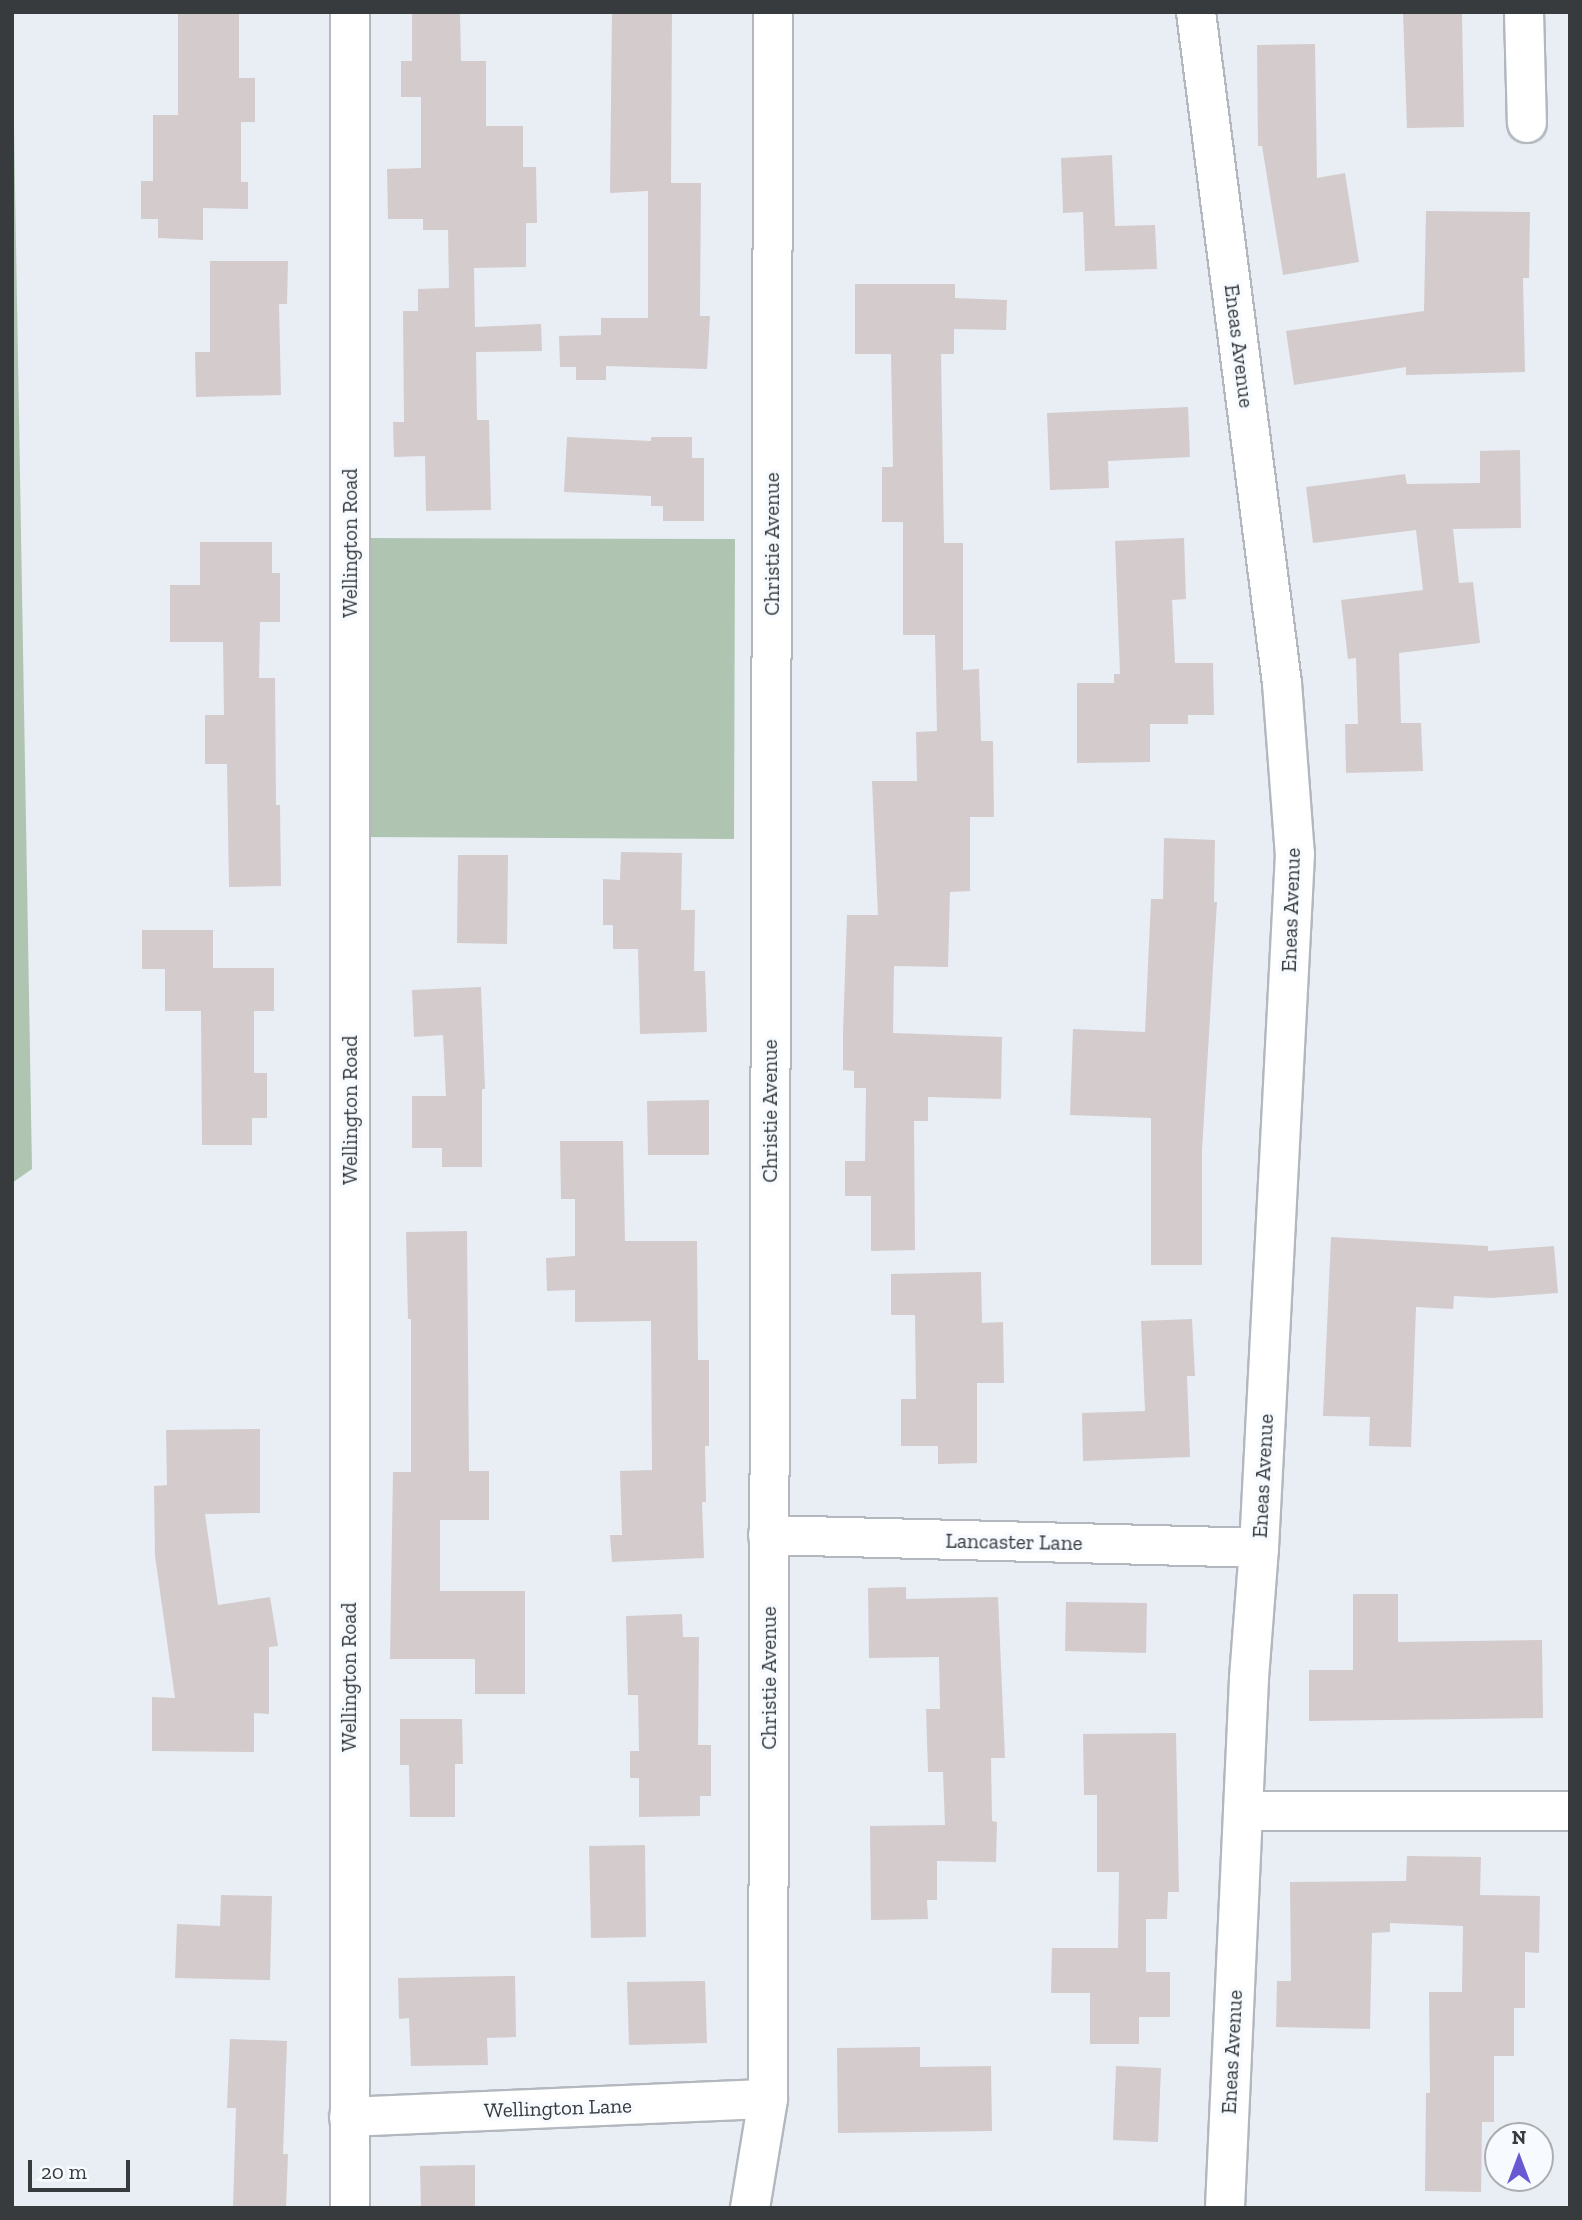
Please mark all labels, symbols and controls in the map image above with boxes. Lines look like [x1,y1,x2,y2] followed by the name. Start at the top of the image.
[1219,282,1259,410] street label: Eneas Avenue
[337,468,363,618] street label: Wellington Road
[759,472,785,616] street label: Christie Avenue
[1276,847,1306,973] street label: Eneas Avenue
[337,1035,363,1185] street label: Wellington Road
[757,1039,783,1183] street label: Christie Avenue
[1247,1413,1279,1539] street label: Eneas Avenue
[945,1528,1083,1556] street label: Lancaster Lane
[336,1602,362,1752] street label: Wellington Road
[756,1606,782,1750] street label: Christie Avenue
[1216,1989,1248,2115] street label: Eneas Avenue
[484,2093,632,2123] street label: Wellington Lane
[1484,2122,1554,2192] north arrow
[1512,2126,1526,2149] text: N
[32,2146,133,2190] scale bar
[41,2159,87,2184] text: 20 m

